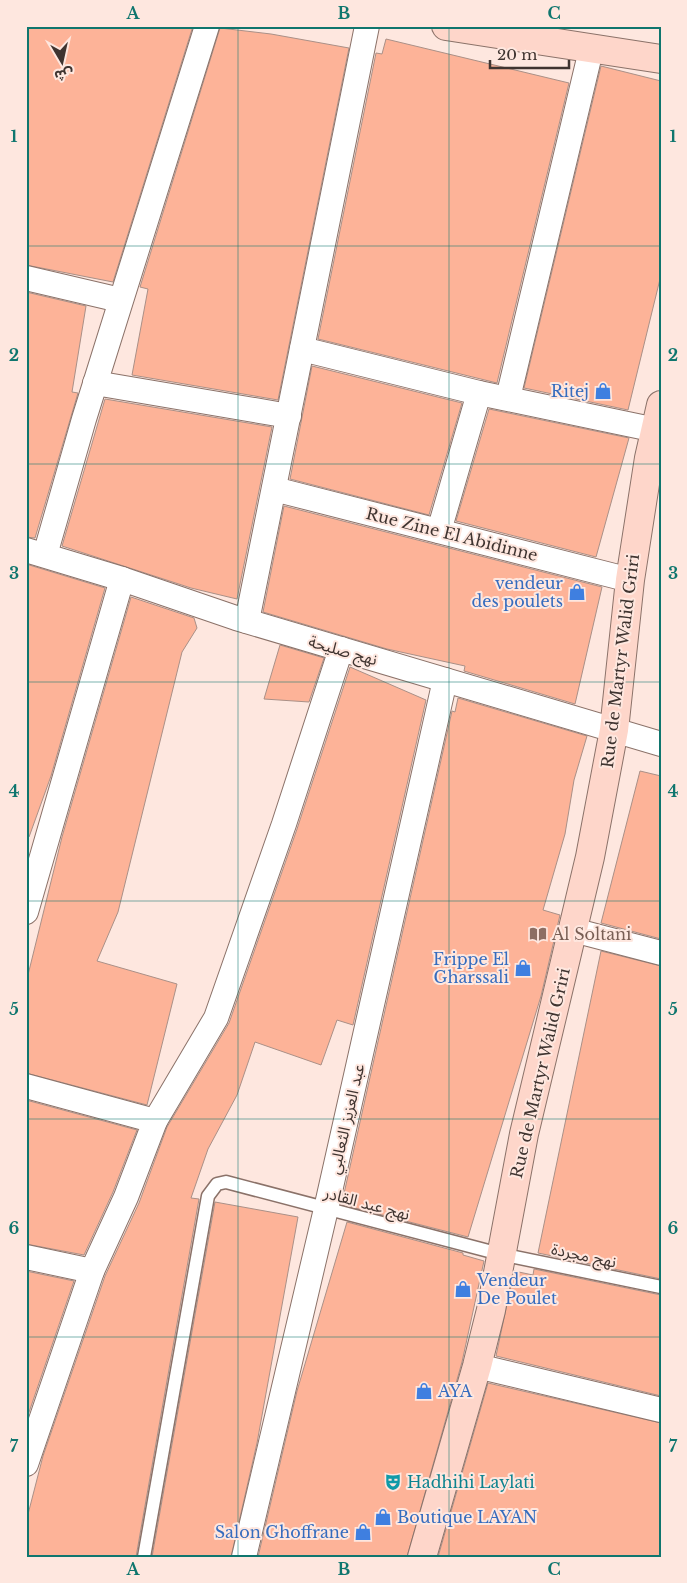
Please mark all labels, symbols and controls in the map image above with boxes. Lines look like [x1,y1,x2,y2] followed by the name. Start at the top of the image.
[126,3,141,23] text: A
[338,3,351,23] text: B
[547,3,561,23] text: C
[38,38,88,88] north arrow
[490,38,568,70] scale bar
[497,45,537,64] text: 20 m
[53,64,75,85] text: ش
[11,126,18,146] text: 1
[670,126,677,146] text: 1
[9,345,19,365] text: 2
[668,345,678,365] text: 2
[551,381,589,401] place label: Ritej
[593,381,613,401] shop icon: Ritej
[364,503,540,565] street label: Rue Zine El Abidinne
[597,552,643,769] street label: Rue de Martyr Walid Griri
[9,563,19,583] text: 3
[668,563,678,583] text: 3
[471,573,563,611] place label: vendeur des poulets
[567,582,587,602] shop icon: vendeur des poulets
[305,631,380,672] street label: نهج صليحة
[9,781,19,801] text: 4
[668,781,678,801] text: 4
[528,924,548,944] library icon: Al Soltani
[551,924,632,944] place label: Al Soltani
[433,949,510,987] place label: Frippe El Gharssali
[513,958,533,978] shop icon: Frippe El Gharssali
[506,965,574,1180] street label: Rue de Martyr Walid Griri
[9,999,19,1019] text: 5
[668,999,678,1019] text: 5
[324,1062,371,1177] street label: عبد العزيز الثعالبي
[320,1182,412,1227] street label: نهج عبد القادر
[9,1218,20,1238] text: 6
[668,1218,679,1238] text: 6
[549,1238,618,1275] street label: نهج مجردة
[476,1270,557,1308] place label: Vendeur De Poulet
[453,1279,473,1299] shop icon: Vendeur De Poulet
[414,1381,434,1401] shop icon: AYA
[437,1381,473,1401] place label: AYA
[10,1436,19,1456] text: 7
[669,1436,678,1456] text: 7
[383,1472,403,1492] theatre icon: Hadhihi Laylati
[407,1472,535,1492] place label: Hadhihi Laylati
[373,1507,393,1527] shop icon: Boutique LAYAN
[397,1507,537,1527] place label: Boutique LAYAN
[215,1522,349,1542] place label: Salon Ghoffrane
[353,1522,373,1542] shop icon: Salon Ghoffrane
[126,1559,141,1579] text: A
[338,1559,351,1579] text: B
[547,1559,561,1579] text: C

